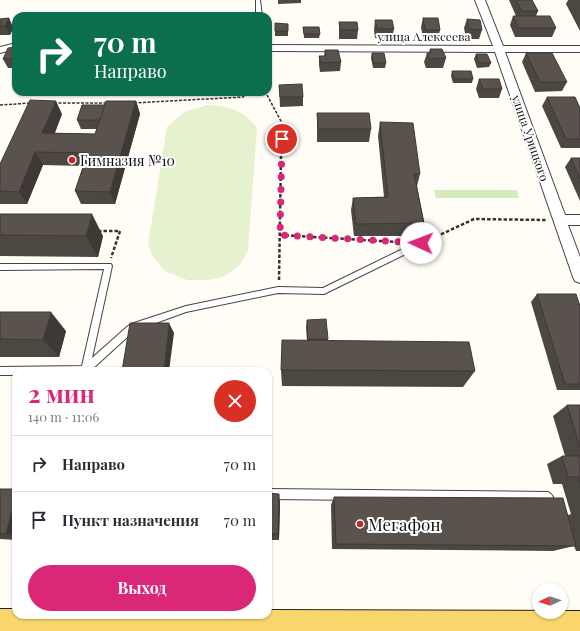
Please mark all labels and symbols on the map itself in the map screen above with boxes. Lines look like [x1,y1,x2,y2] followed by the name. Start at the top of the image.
[377,28,471,44] street label: улица Алексеева
[508,92,553,184] street label: улица Урицкого
[265,122,299,156] pin
[80,151,175,170] place label: Гимназия №10
[67,155,77,165] marker: Гимназия №10
[400,222,442,264] position arrow
[368,513,441,535] place label: Мегафон
[355,519,365,529] marker: Мегафон
[532,583,568,619] north arrow

